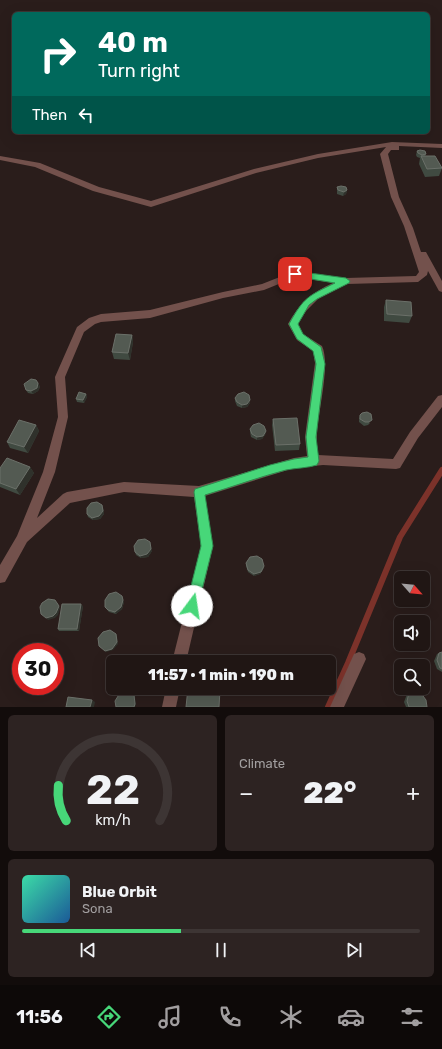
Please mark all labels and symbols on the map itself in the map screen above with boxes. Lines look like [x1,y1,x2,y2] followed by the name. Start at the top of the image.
[278,257,312,291] pin
[394,571,430,607] north arrow
[171,585,213,627] position arrow
[12,643,64,695] speed limit sign: 30

